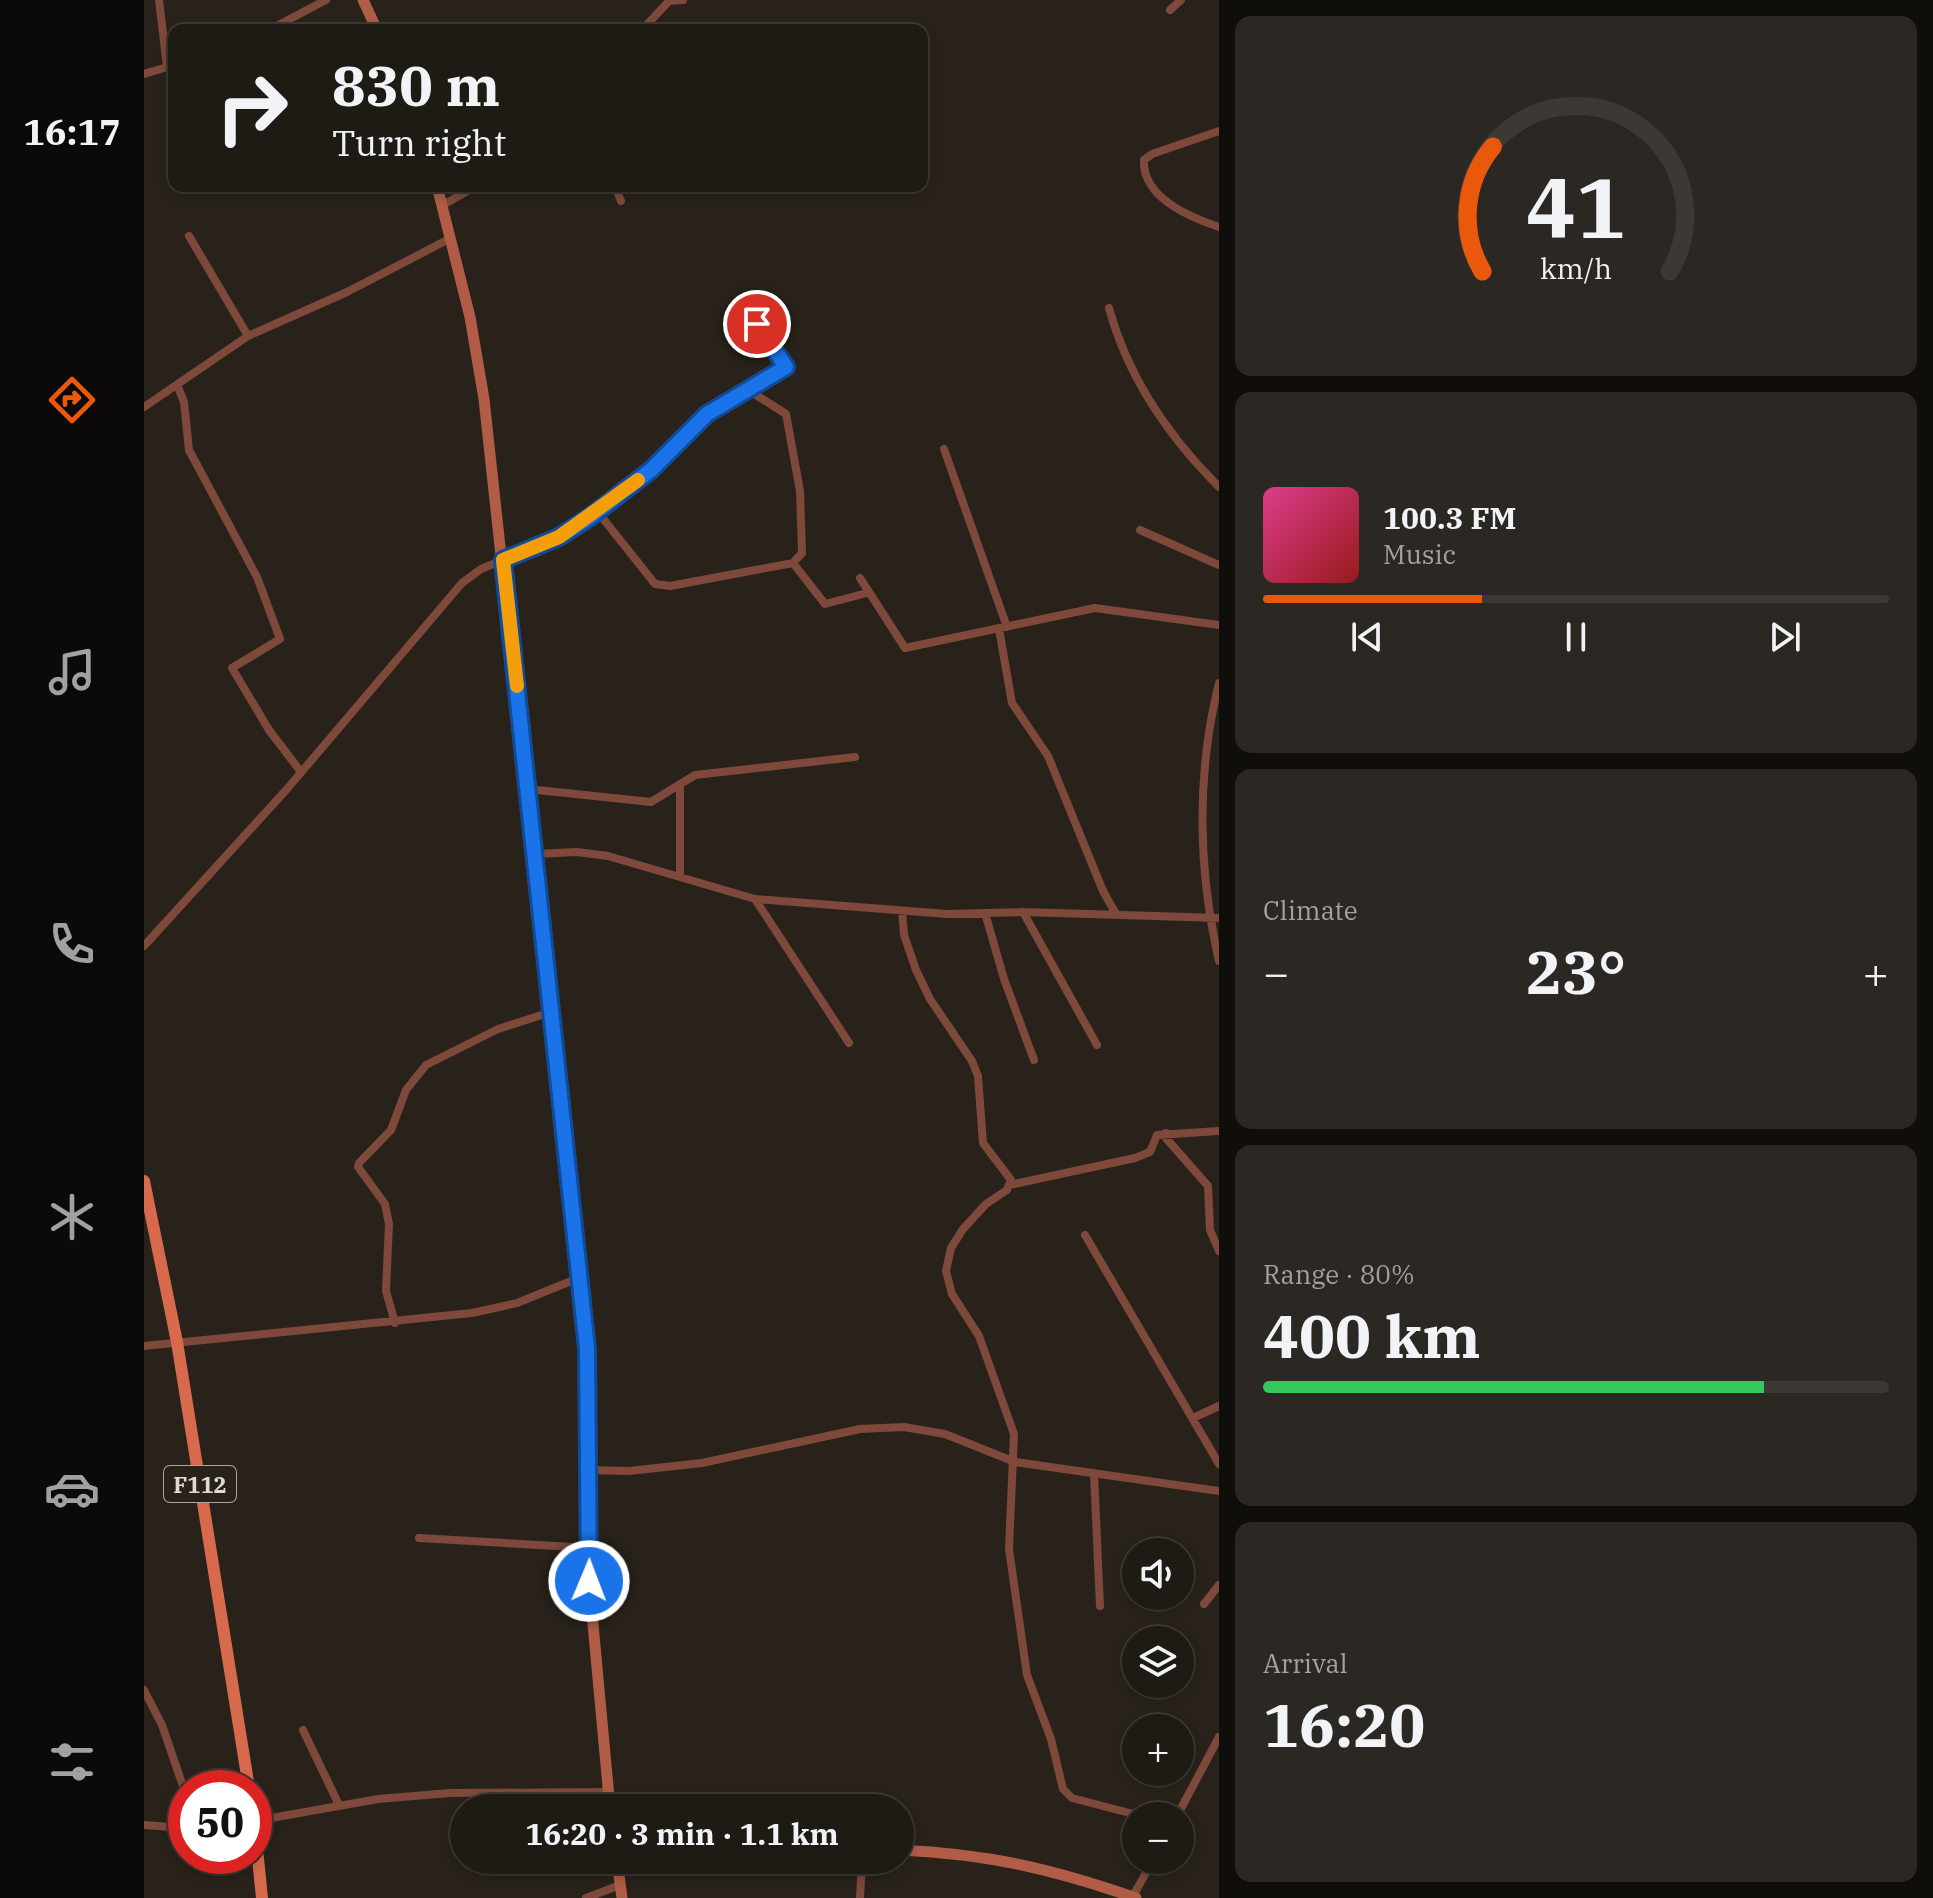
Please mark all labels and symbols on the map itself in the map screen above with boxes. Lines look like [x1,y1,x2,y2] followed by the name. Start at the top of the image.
[723,290,791,358] pin
[164,1466,236,1502] road number: F112
[547,1539,631,1623] position arrow
[168,1770,272,1874] speed limit sign: 50

